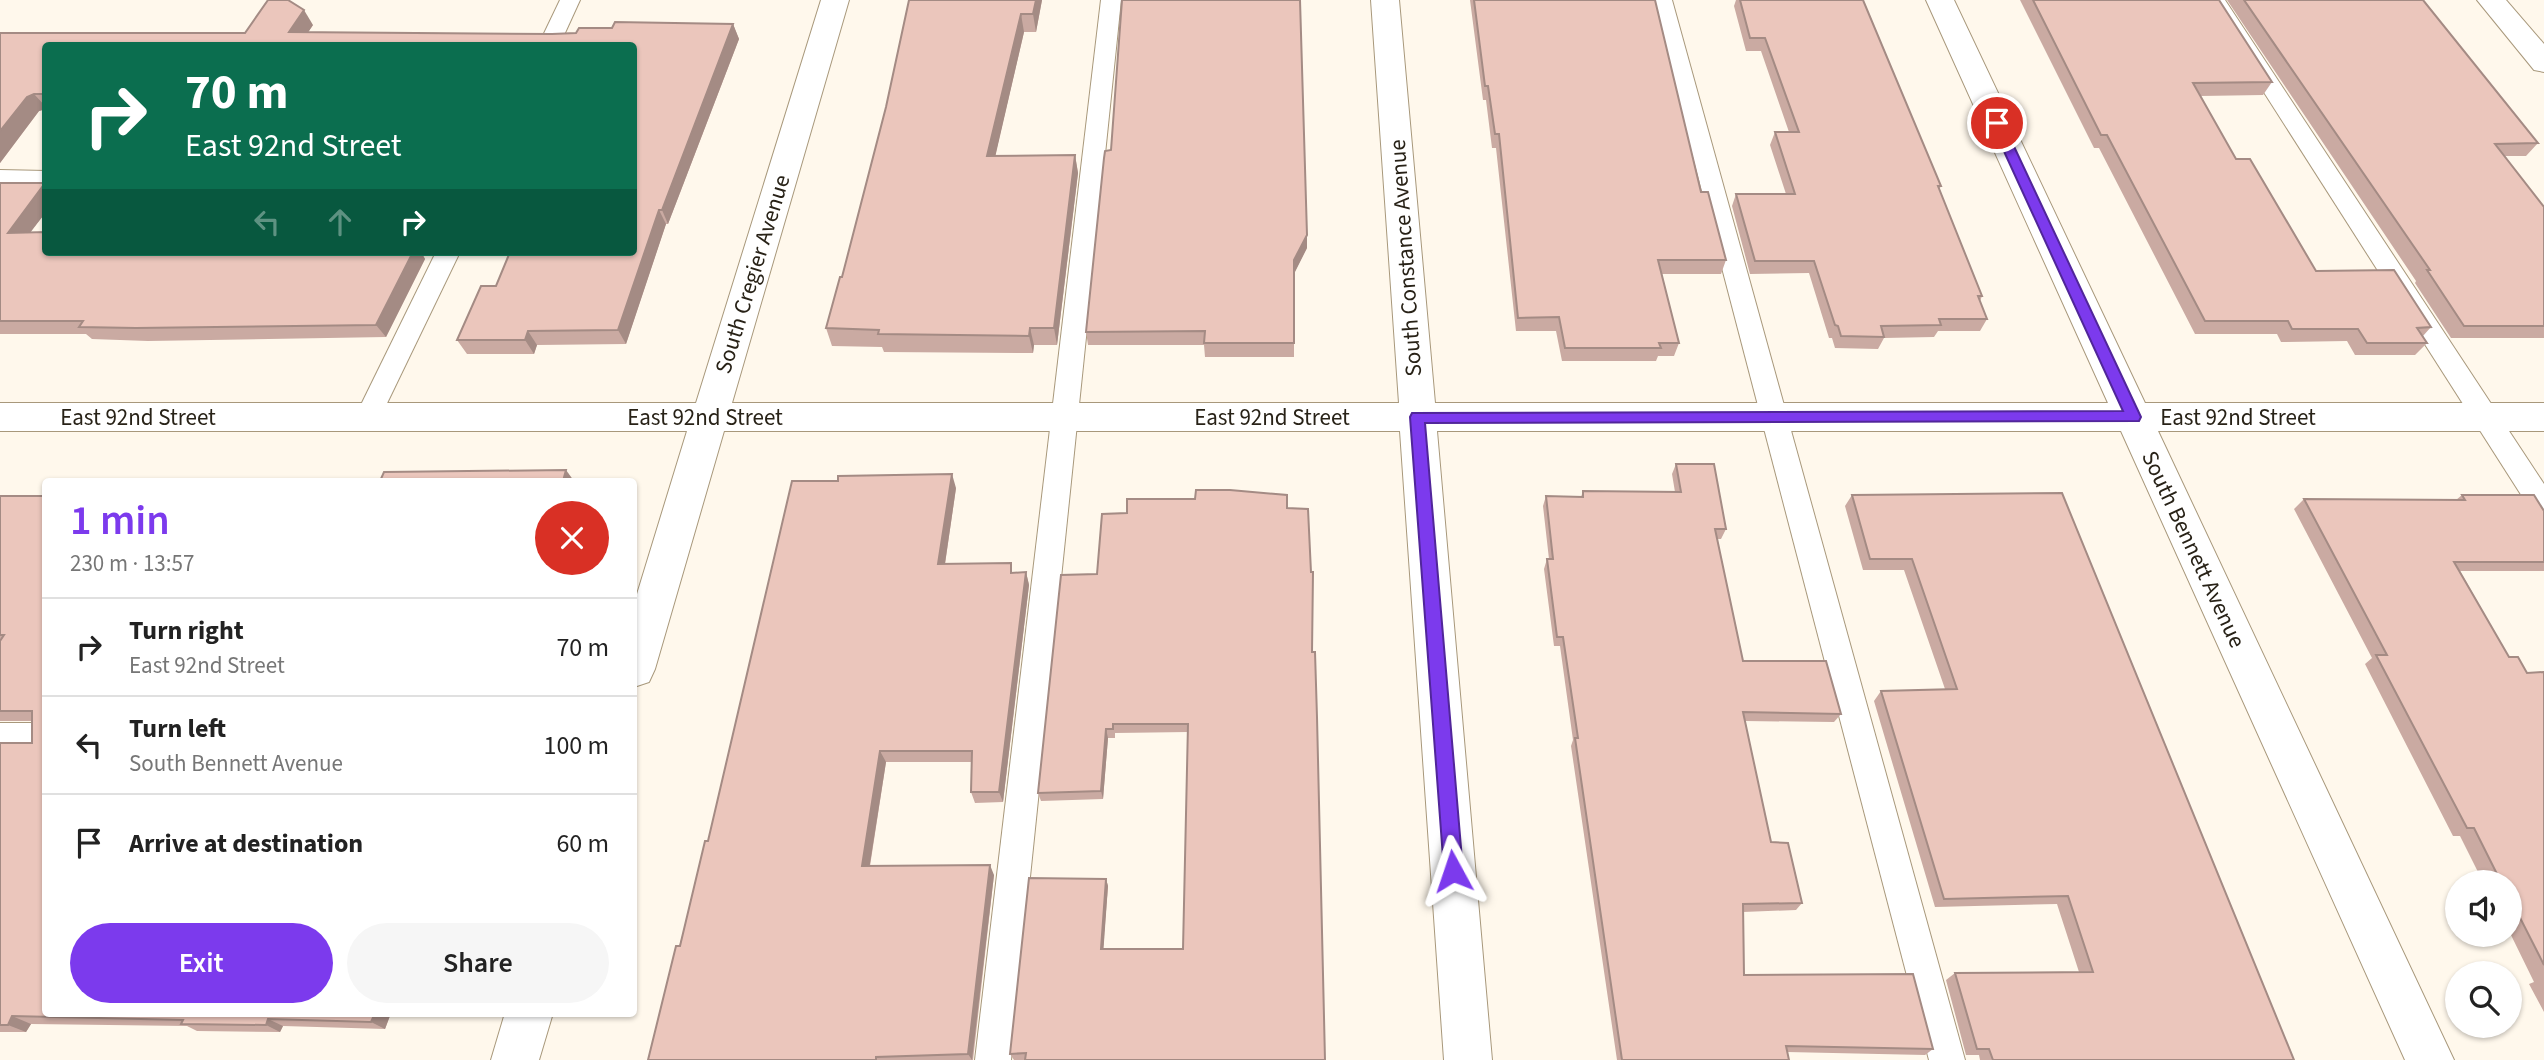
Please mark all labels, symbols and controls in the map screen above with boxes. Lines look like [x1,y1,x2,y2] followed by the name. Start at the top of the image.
[185,58,289,128] text: 70 m
[70,70,161,161] icon: right
[1967,93,2027,153] pin
[1978,104,2016,142] icon: arrive
[185,123,402,169] text: East 92nd Street
[1381,138,1430,378] street label: South Constance Avenue
[707,171,798,378] street label: South Cregier Avenue
[248,203,286,241] icon: left
[321,203,359,241] icon: ahead
[394,203,432,241] icon: right
[60,401,216,434] street label: East 92nd Street
[627,401,783,434] street label: East 92nd Street
[1194,401,1350,434] street label: East 92nd Street
[2160,401,2316,434] street label: East 92nd Street
[2133,445,2254,653] street label: South Bennett Avenue
[70,491,170,551] text: 1 min
[535,501,609,575] button: close
[70,547,194,580] text: 230 m · 13:57
[129,612,244,649] text: Turn right
[70,628,108,666] icon: right
[556,629,609,666] text: 70 m
[129,649,285,682] text: East 92nd Street
[129,710,226,747] text: Turn left
[70,726,108,764] icon: left
[543,727,609,764] text: 100 m
[129,747,343,780] text: South Bennett Avenue
[70,824,108,862] icon: arrive
[129,825,363,862] text: Arrive at destination
[556,825,609,862] text: 60 m
[1416,834,1490,908] position arrow
[2445,870,2522,1038] map controls
[2445,870,2522,947] button: sound
[70,923,333,1003] button: Exit
[347,923,609,1003] button: Share
[2445,961,2522,1038] button: search

